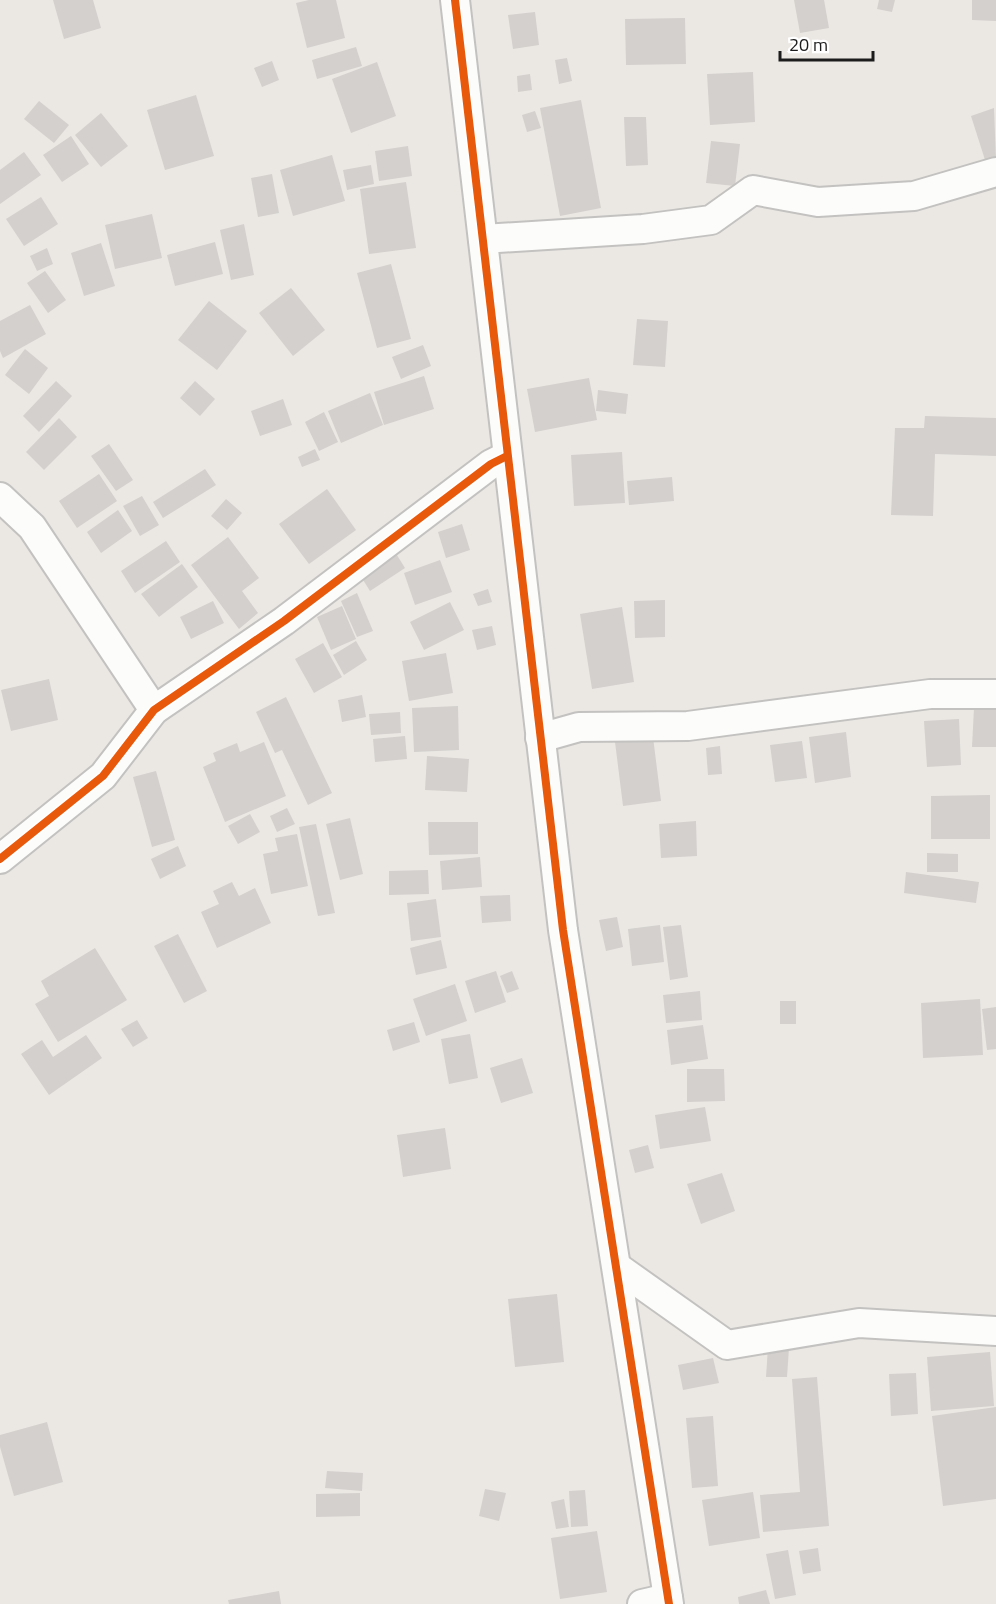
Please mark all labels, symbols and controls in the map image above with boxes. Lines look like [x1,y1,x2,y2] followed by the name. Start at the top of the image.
[780,24,873,62] scale bar
[789,31,828,58] text: 20 m

